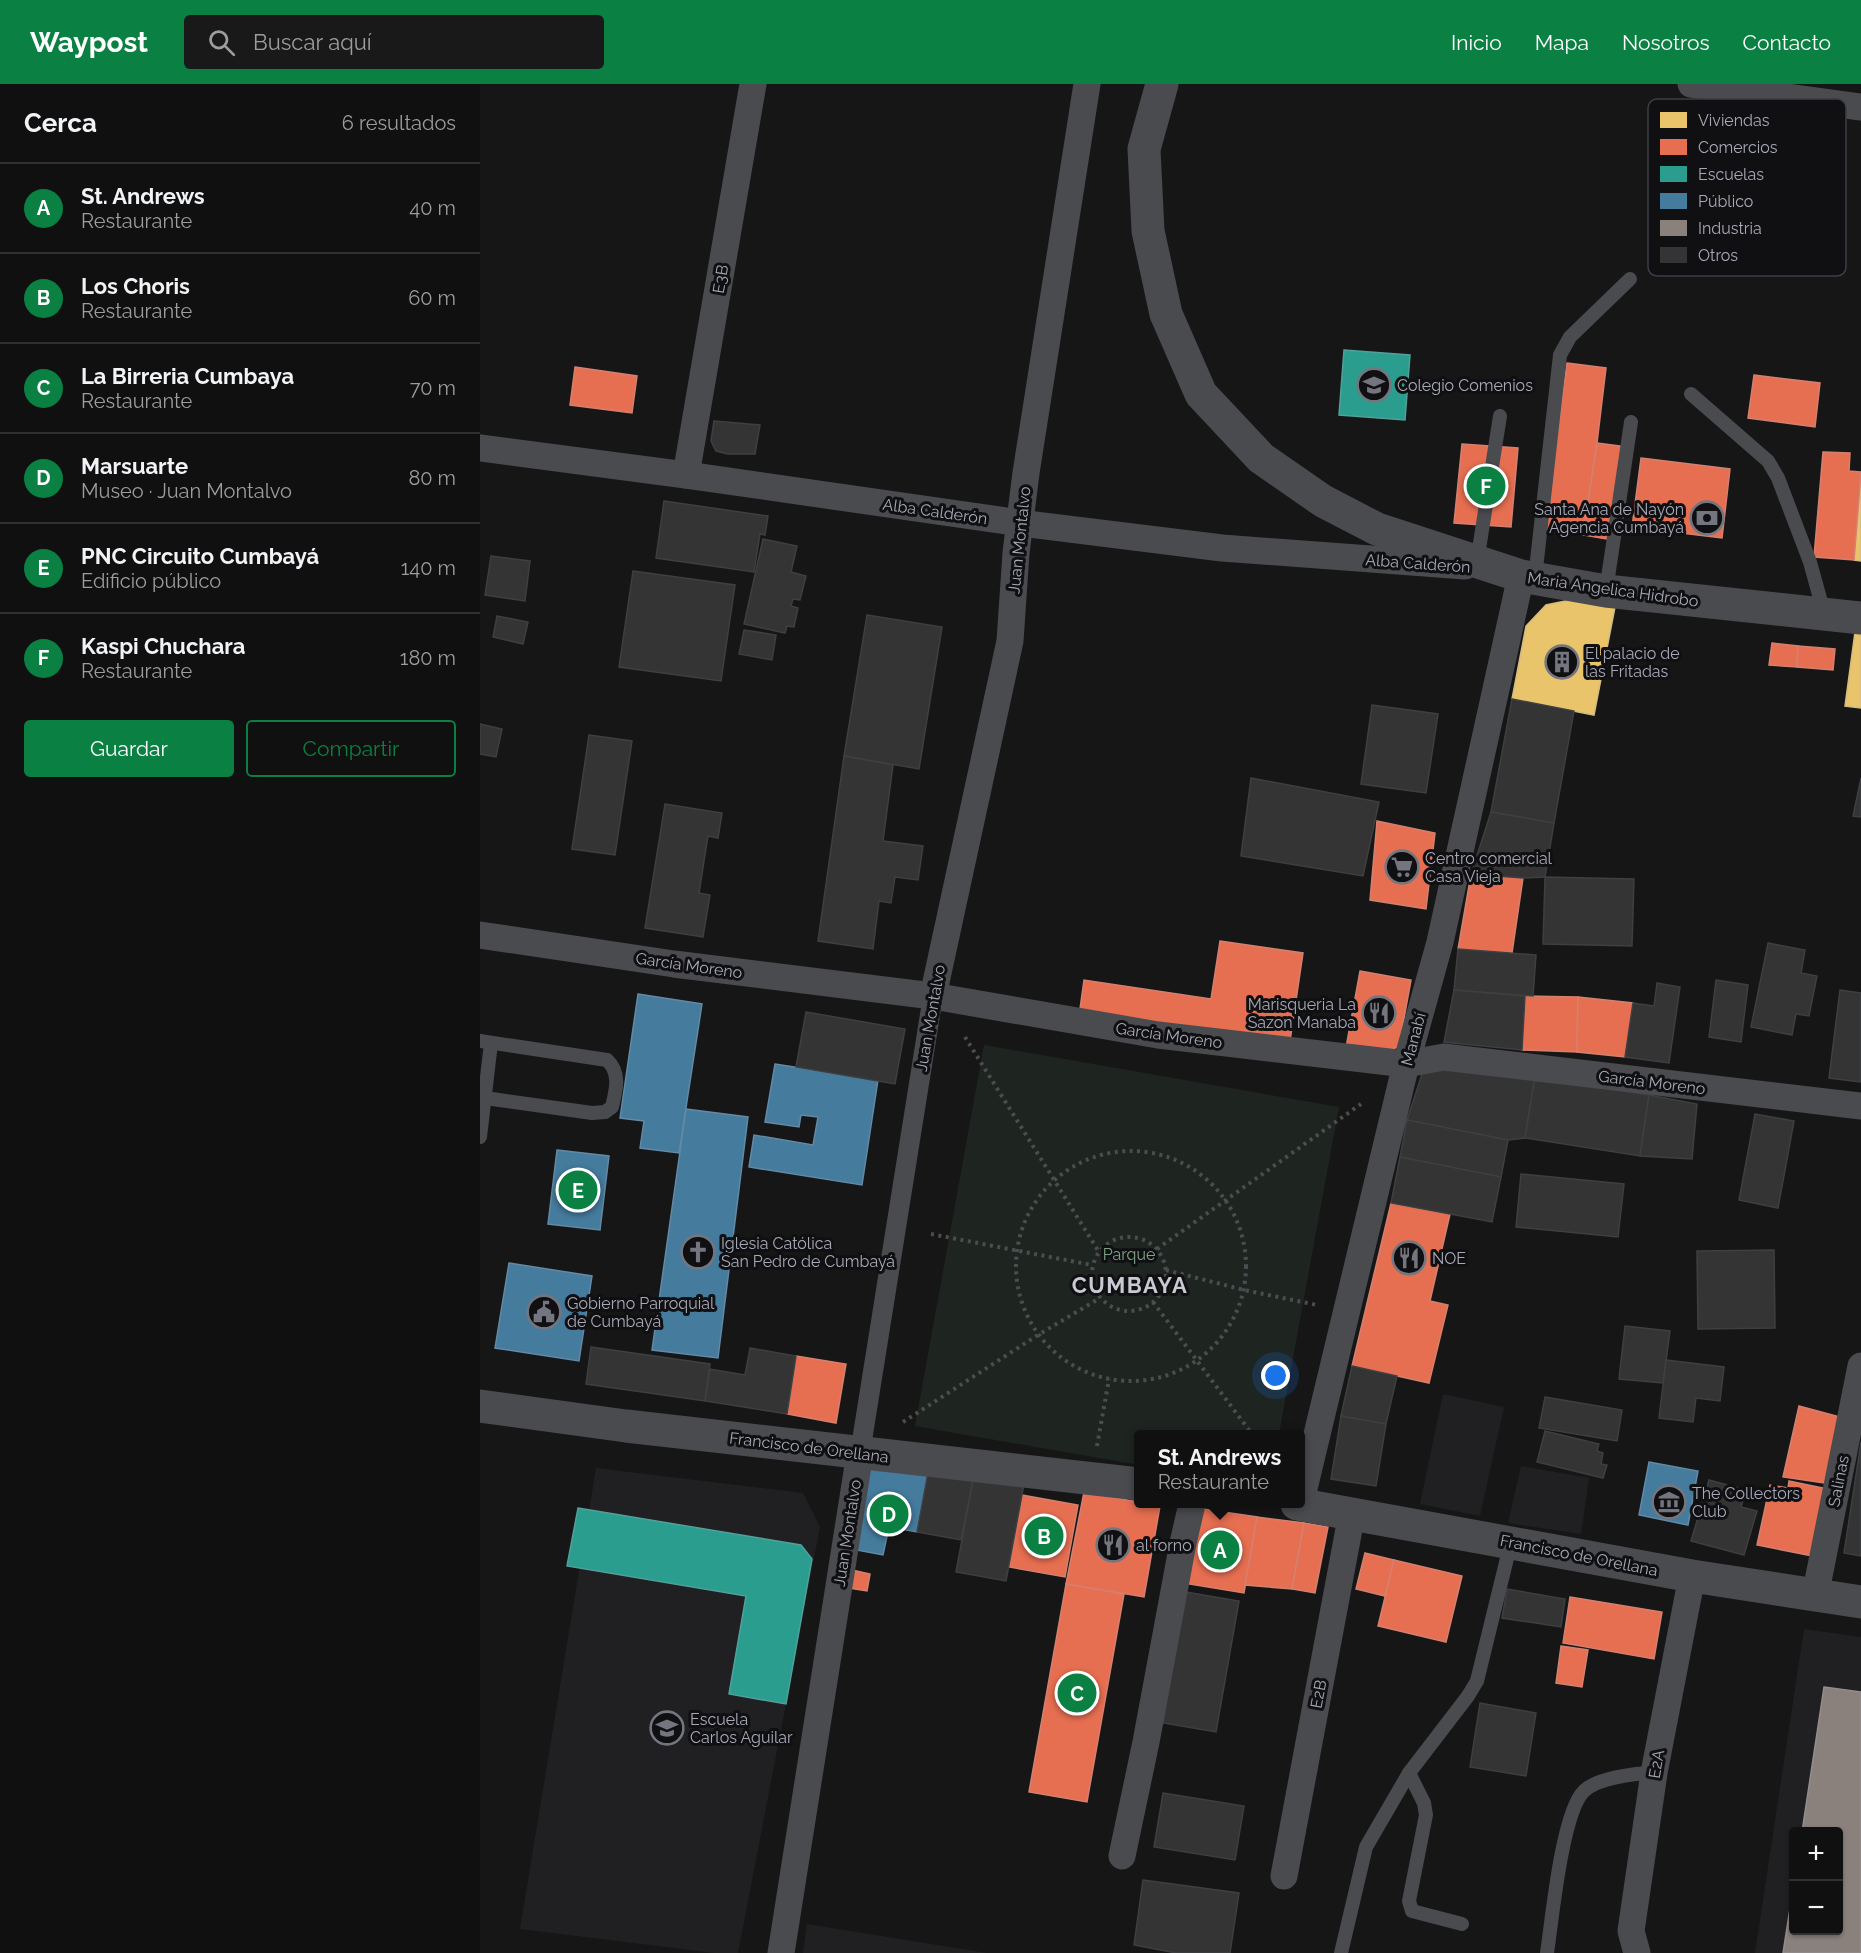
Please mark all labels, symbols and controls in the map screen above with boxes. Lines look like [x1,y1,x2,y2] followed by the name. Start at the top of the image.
[184,15,604,69] search box
[30,26,148,59] text: Waypost
[205,26,238,59] icon: search
[253,29,372,55] text: Buscar aquí
[1451,30,1502,55] text: Inicio
[1535,30,1589,55] text: Mapa
[1622,30,1710,55] text: Nosotros
[1743,30,1831,55] text: Contacto
[1648,99,1846,276] legend
[24,108,97,138] text: Cerca
[342,111,456,135] text: 6 resultados
[1698,111,1770,130] text: Viviendas
[1698,138,1778,157] text: Comercios
[1698,165,1764,184] text: Escuelas
[81,183,205,209] text: St. Andrews
[1698,192,1753,211] text: Público
[37,196,50,220] text: A
[409,196,456,220] text: 40 m
[81,209,192,233] text: Restaurante
[1698,219,1762,238] text: Industria
[1698,246,1738,265] text: Otros
[709,263,732,295] street label: E3B
[81,273,190,299] text: Los Choris
[37,286,50,310] text: B
[408,286,456,310] text: 60 m
[81,299,192,323] text: Restaurante
[81,363,294,389] text: La Birreria Cumbaya
[1356,367,1392,403] school or university icon: Colegio Comenios
[37,376,50,400] text: C
[410,376,456,400] text: 70 m
[1397,376,1533,395] place label: Colegio Comenios
[81,389,192,413] text: Restaurante
[81,453,188,479] text: Marsuarte
[1466,464,1506,508] pin: F
[36,466,51,490] text: D
[408,466,456,490] text: 80 m
[81,479,292,503] text: Museo · Juan Montalvo
[1004,485,1035,595] street label: Juan Montalvo
[881,495,988,528] street label: Alba Calderón
[1534,500,1684,537] place label: Santa Ana de Nayón Agencia Cumbayá
[1689,500,1725,536] bank icon: Santa Ana de Nayón Agencia Cumbayá
[81,543,319,569] text: PNC Circuito Cumbayá
[1365,550,1471,577] street label: Alba Calderón
[37,556,50,580] text: E
[401,556,456,580] text: 140 m
[1526,568,1700,611] street label: Maria Angelica Hidrobo
[81,569,221,593] text: Edificio público
[81,633,245,659] text: Kaspi Chuchara
[1544,644,1580,680] building icon: El palacio de las Fritadas
[1585,644,1680,681] place label: El palacio de las Fritadas
[38,646,49,670] text: F
[400,646,456,670] text: 180 m
[81,659,192,683] text: Restaurante
[24,720,234,777] button: Guardar
[246,720,456,777] button: Compartir
[1384,849,1420,885] supermarket icon: Centro comercial Casa Vieja
[1425,849,1553,886] place label: Centro comercial Casa Vieja
[634,949,744,982] street label: García Moreno
[912,963,949,1073] street label: Juan Montalvo
[1248,995,1356,1032] place label: Marisqueria La Sazon Manaba
[1361,995,1397,1031] restaurant icon: Marisqueria La Sazon Manaba
[1397,1010,1430,1068] street label: Manabí
[1114,1019,1224,1052] street label: García Moreno
[1597,1067,1707,1098] street label: García Moreno
[558,1168,598,1212] pin: E
[680,1234,716,1270] church icon: Iglesia Católica San Pedro de Cumbayá
[721,1234,895,1271] place label: Iglesia Católica San Pedro de Cumbayá
[1391,1240,1427,1276] restaurant icon: NOE
[1103,1245,1155,1264] park label: Parque
[1432,1249,1466,1268] place label: NOE
[1072,1272,1188,1298] district label: CUMBAYA
[526,1294,562,1330] public building icon: Gobierno Parroquial de Cumbayá
[567,1294,715,1331] place label: Gobierno Parroquial de Cumbayá
[1261,1361,1290,1390] your location
[728,1428,890,1467] street label: Francisco de Orellana
[1134,1430,1305,1508] popup
[1158,1444,1281,1470] text: St. Andrews
[1824,1453,1853,1508] street label: Salinas
[1158,1470,1269,1494] text: Restaurante
[830,1478,865,1588] street label: Juan Montalvo
[1651,1484,1687,1520] museum icon: The Collectors Club
[1692,1484,1800,1521] place label: The Collectors Club
[870,1492,908,1536] pin: D
[1024,1514,1064,1558] pin: B
[1095,1527,1131,1563] restaurant icon: al forno
[1200,1528,1240,1572] pin: A
[1498,1531,1659,1580] street label: Francisco de Orellana
[1136,1536,1192,1555] place label: al forno
[1058,1670,1096,1716] pin: C
[1306,1678,1331,1710] street label: E2B
[649,1710,685,1746] school or university icon: Escuela Carlos Aguilar
[690,1710,793,1747] place label: Escuela Carlos Aguilar
[1645,1748,1668,1780] street label: E2A
[1789,1827,1843,1935] map controls
[1789,1827,1843,1881] button: +
[1789,1881,1843,1935] button: −

